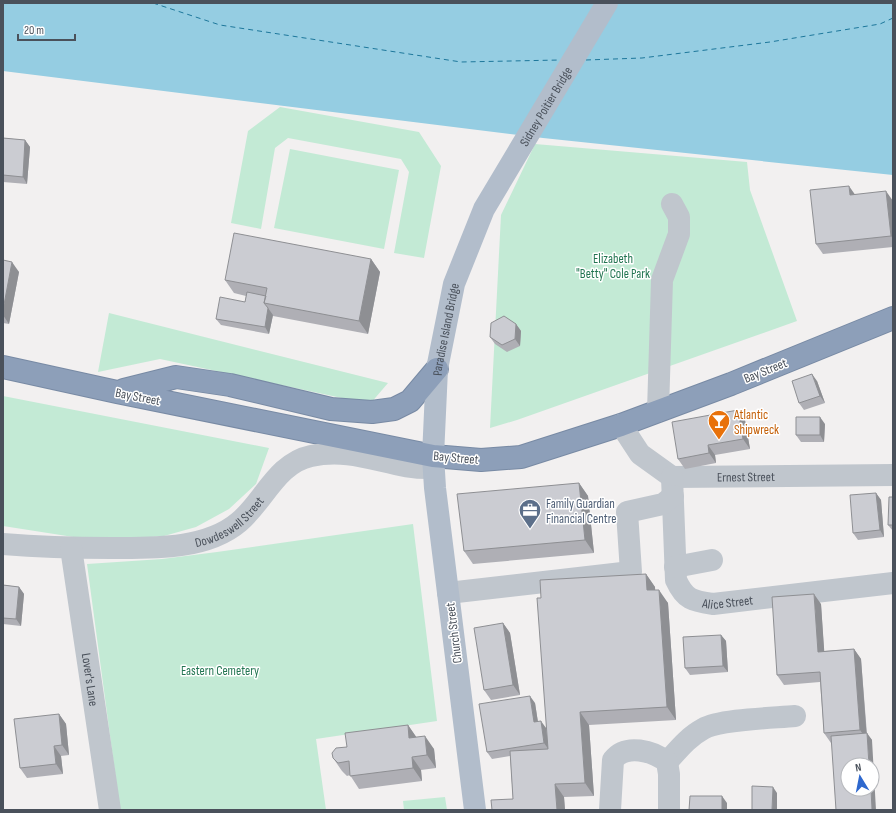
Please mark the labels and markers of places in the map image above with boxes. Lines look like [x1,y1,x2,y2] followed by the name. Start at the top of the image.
[733,407,779,438] place label: Atlantic Shipwreck
[706,408,732,441] bar icon: Atlantic Shipwreck
[546,496,617,527] place label: Family Guardian Financial Centre
[517,497,543,530] office icon: Family Guardian Financial Centre

